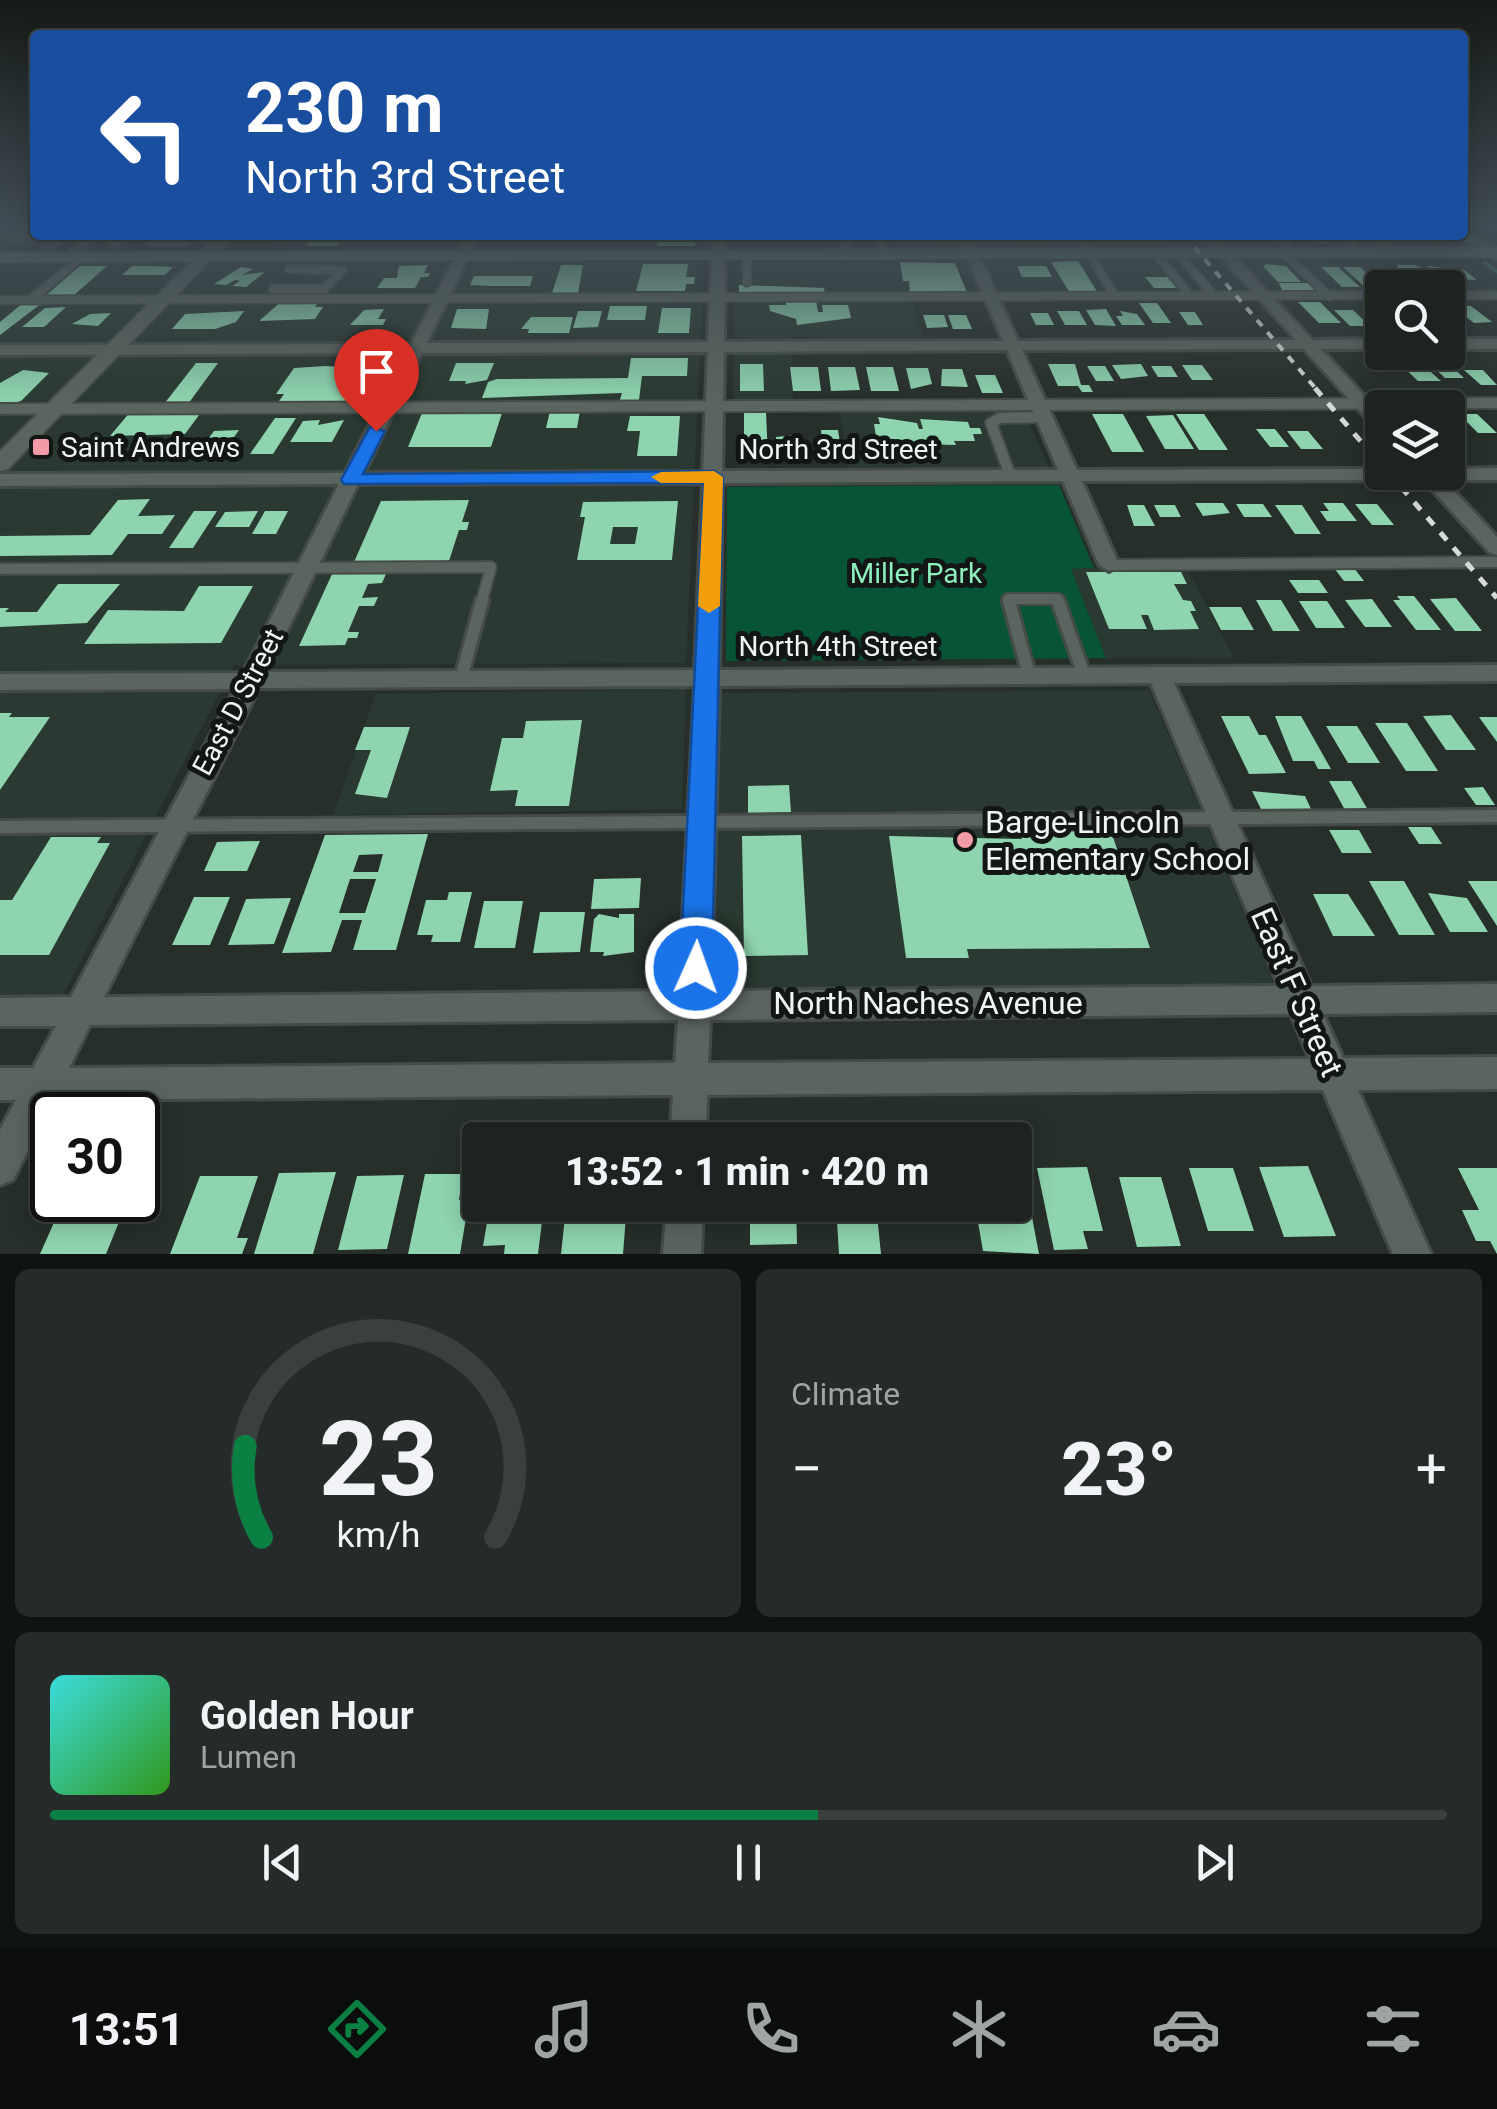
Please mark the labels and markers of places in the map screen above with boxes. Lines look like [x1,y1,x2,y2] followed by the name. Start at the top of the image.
[334,329,419,432] pin
[61,431,240,464] place label: Saint Andrews
[30,436,52,458] marker: Saint Andrews
[985,803,1250,878] place label: Barge-Lincoln Elementary School
[954,829,976,851] marker: Barge-Lincoln Elementary School

